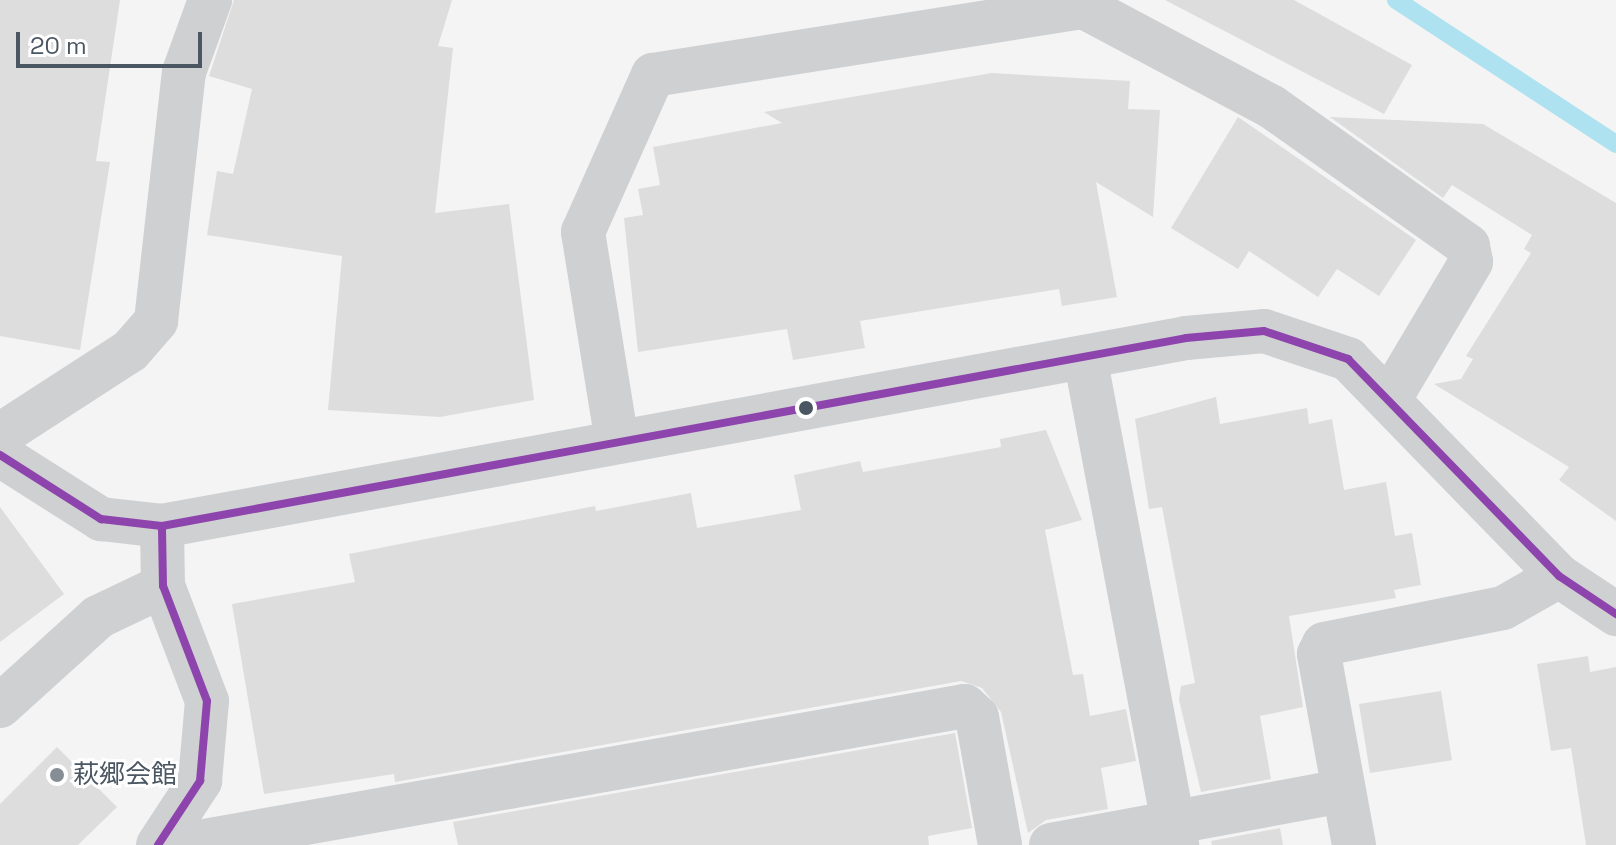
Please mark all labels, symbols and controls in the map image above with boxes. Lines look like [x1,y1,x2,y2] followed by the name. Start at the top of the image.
[20,16,206,66] scale bar
[30,30,87,61] text: 20 m
[798,400,814,416] unlabelled marker
[73,759,177,791] place label: 萩郷会館
[48,766,66,784] marker: 萩郷会館

